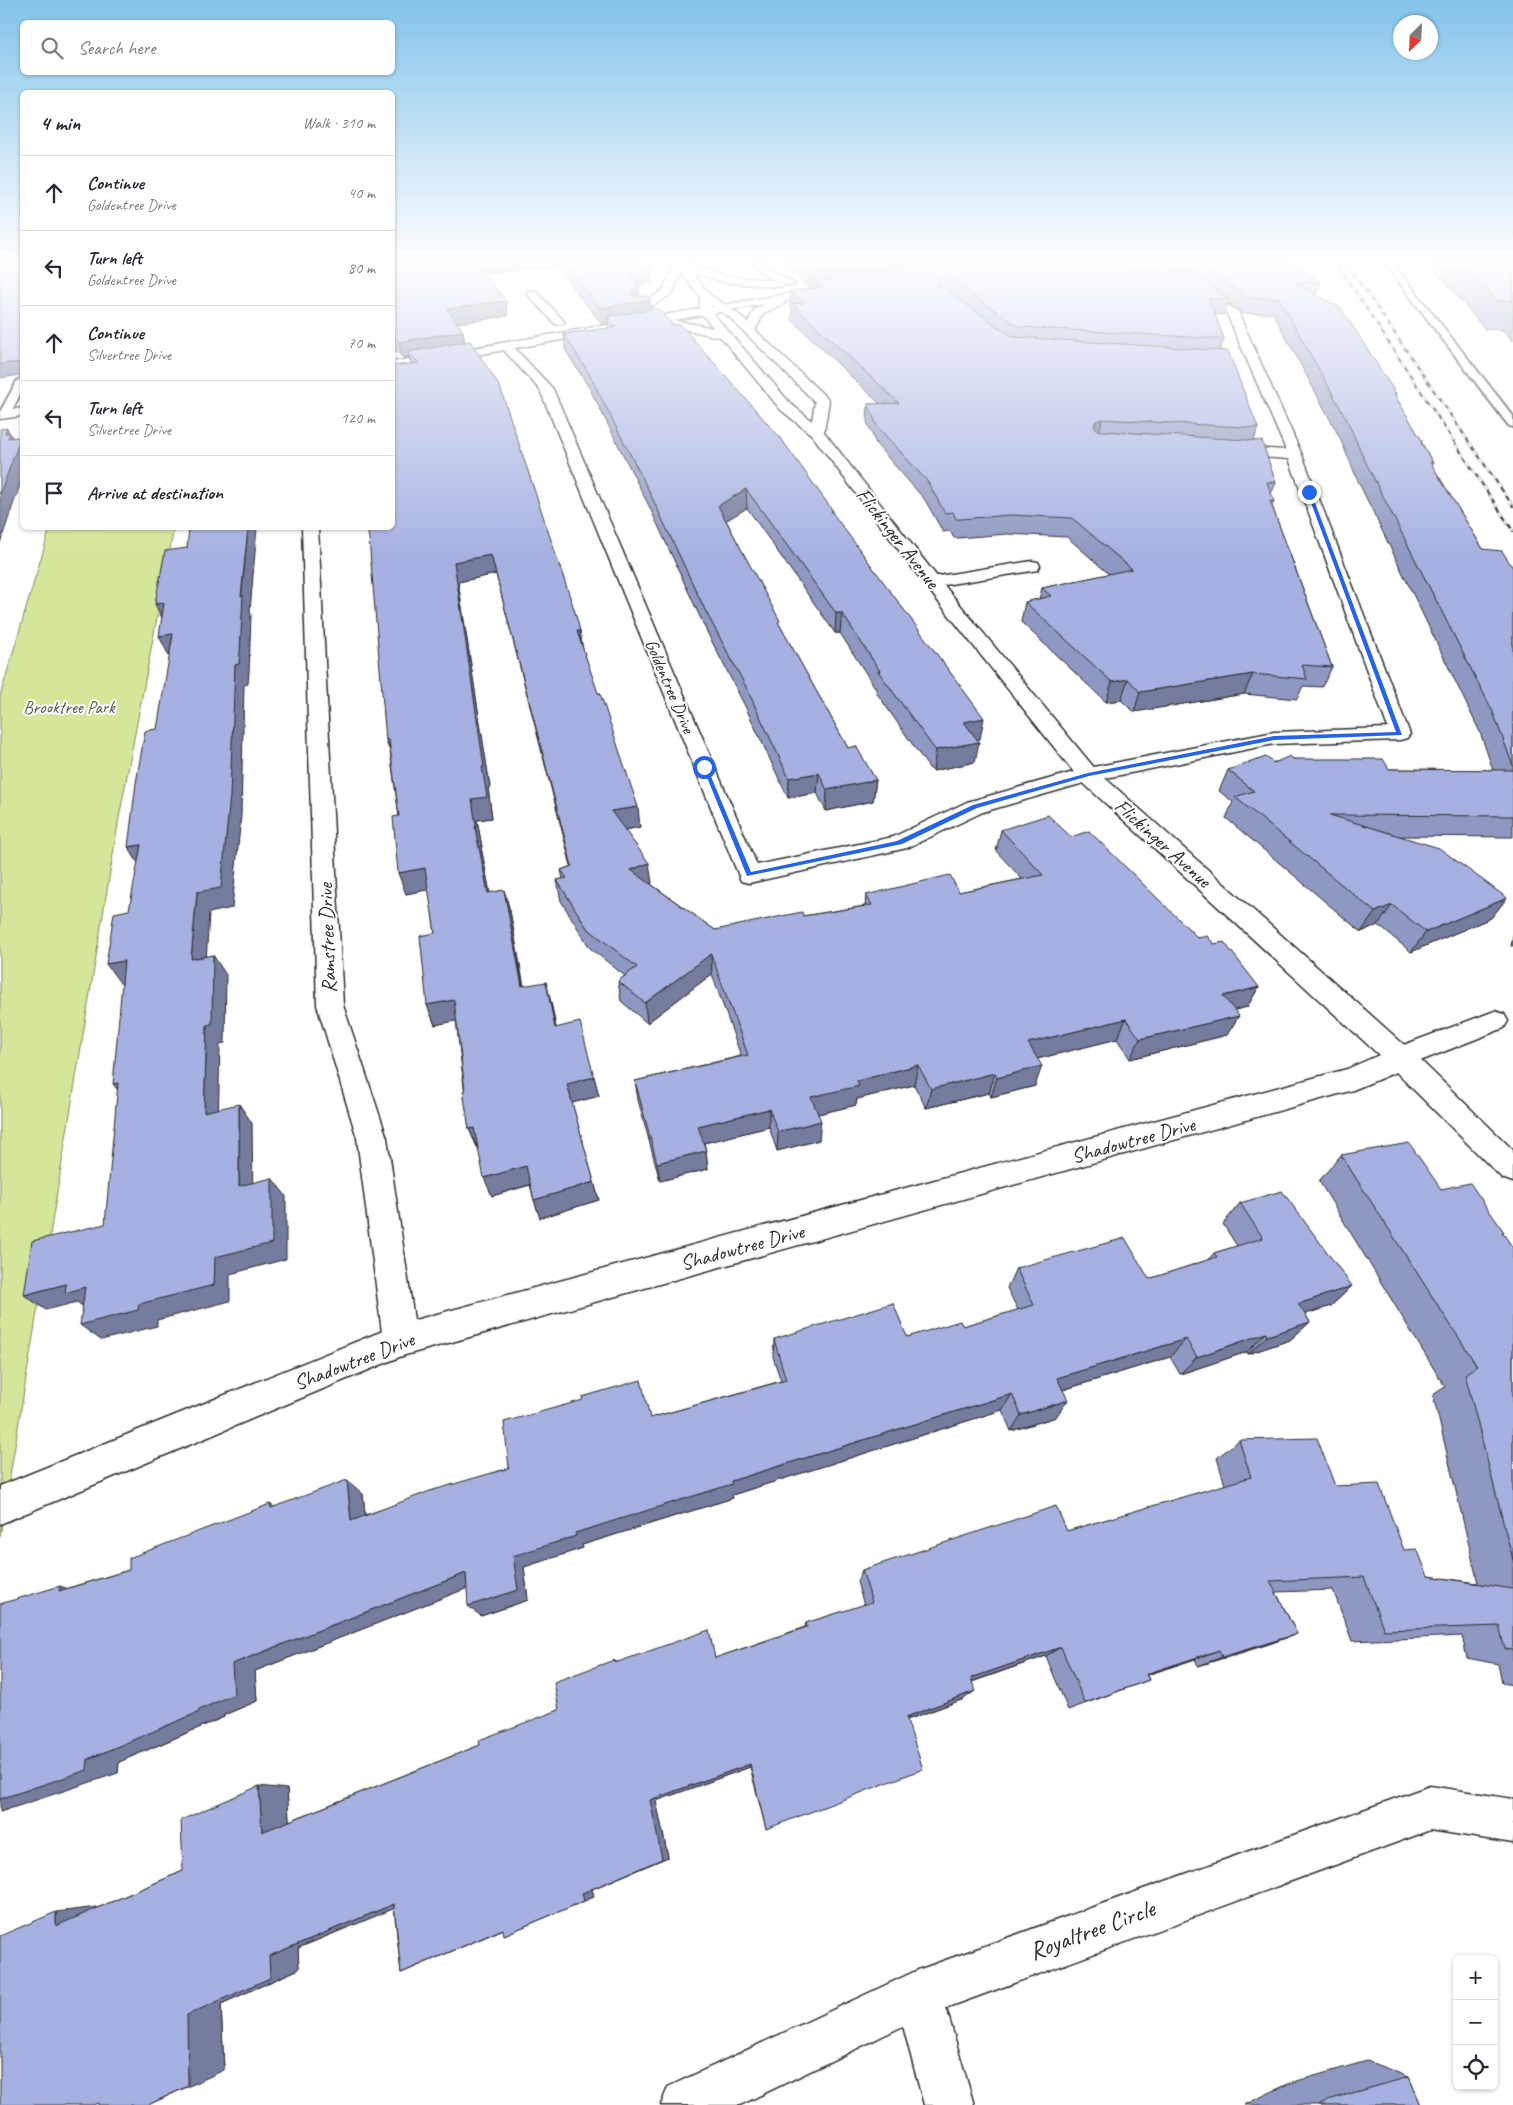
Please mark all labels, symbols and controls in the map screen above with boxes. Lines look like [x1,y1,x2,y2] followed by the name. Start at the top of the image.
[1393,15,1438,60] north arrow
[20,20,395,75] search box
[38,34,66,62] icon: search
[78,36,155,60] text: Search here
[40,110,80,136] text: 4 min
[303,113,375,133] text: Walk · 310 m
[87,171,144,195] text: Continue
[40,179,68,207] icon: ahead
[348,183,375,203] text: 40 m
[87,195,176,215] text: Goldentree Drive
[87,246,142,270] text: Turn left
[40,254,68,282] icon: left
[348,258,375,278] text: 80 m
[87,270,176,290] text: Goldentree Drive
[87,321,144,345] text: Continue
[40,329,68,357] icon: ahead
[348,333,375,353] text: 70 m
[87,345,171,365] text: Silvertree Drive
[87,396,142,420] text: Turn left
[40,404,68,432] icon: left
[341,408,375,428] text: 120 m
[87,420,171,440] text: Silvertree Drive
[40,479,68,507] icon: arrive
[87,481,223,505] text: Arrive at destination
[1298,481,1321,504] route end
[850,482,946,595] street label: Flickinger Avenue
[640,636,700,737] street label: Goldentree Drive
[23,696,116,718] park label: Brooktree Park
[693,756,716,779] route start
[1109,793,1218,894] street label: Flickinger Avenue
[312,882,342,993] street label: Ramstree Drive
[1068,1111,1199,1169] street label: Shadowtree Drive
[677,1218,808,1276] street label: Shadowtree Drive
[290,1326,419,1396] street label: Shadowtree Drive
[1025,1892,1161,1967] street label: Royaltree Circle
[1453,1955,1498,2090] map controls
[1453,1955,1498,2000] button: +
[1453,2000,1498,2045] button: −
[1453,2045,1498,2090] button: locate

